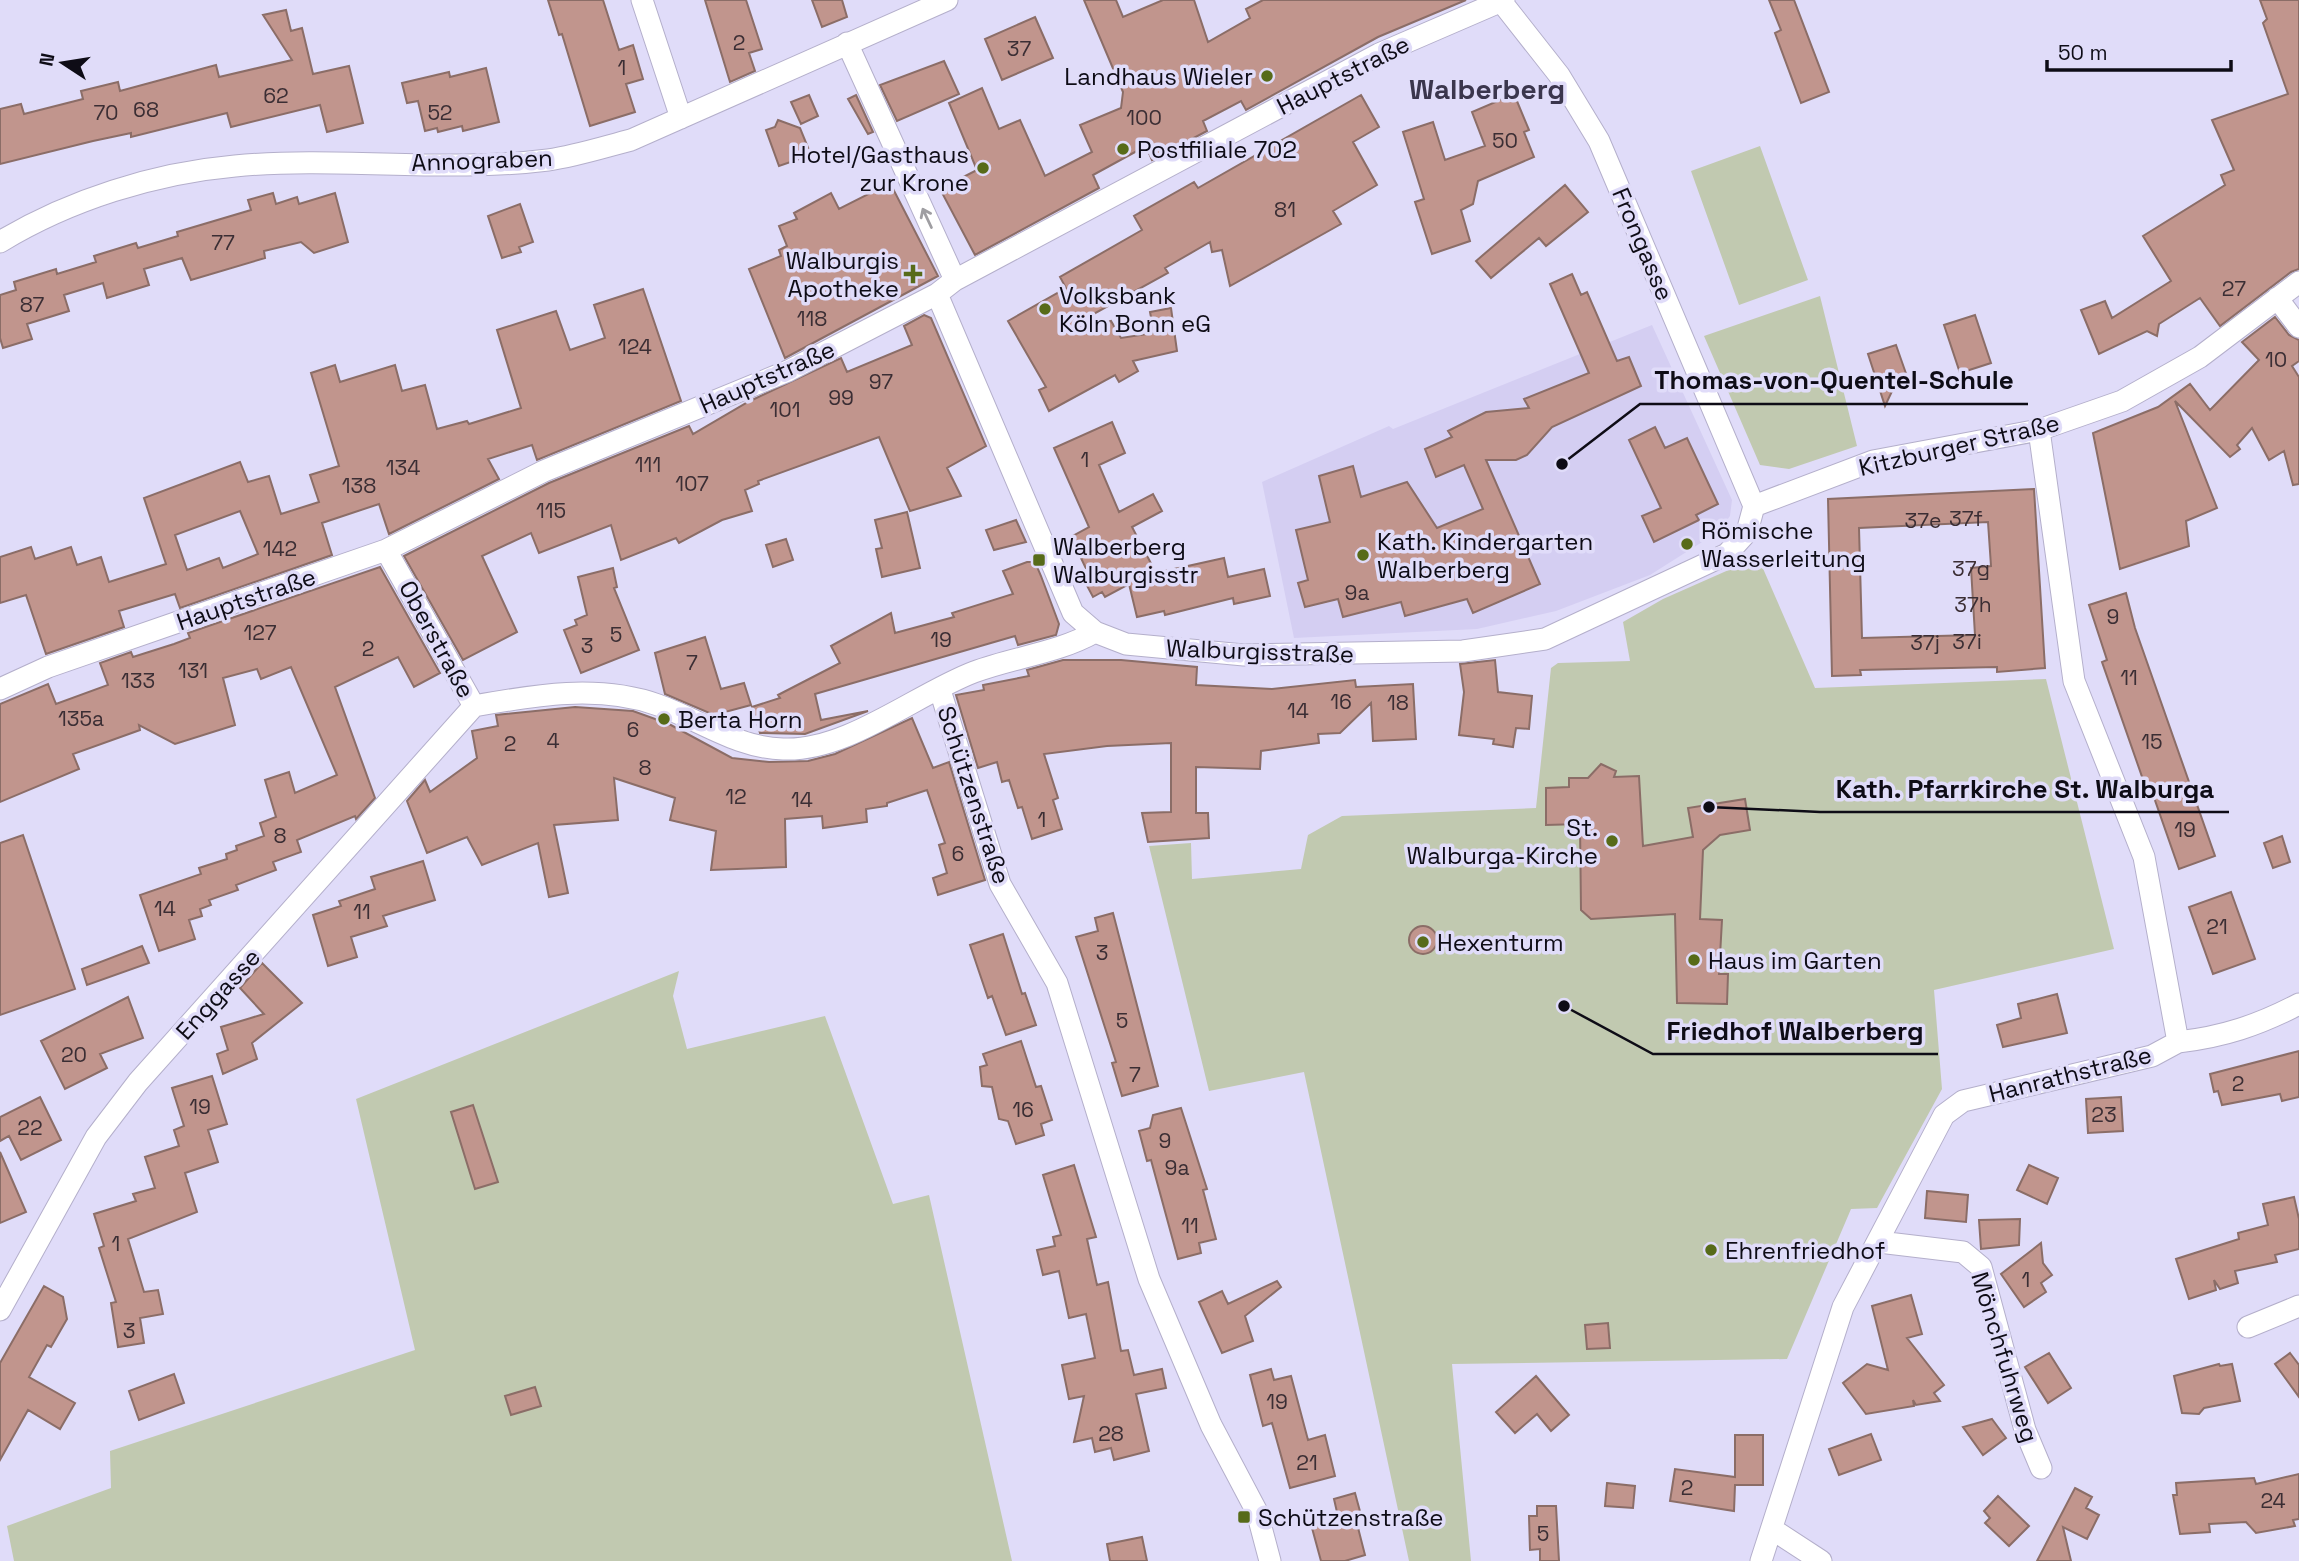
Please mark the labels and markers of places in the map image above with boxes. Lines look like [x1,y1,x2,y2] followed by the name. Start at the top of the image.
[1064,61,1253,92] place label: Landhaus Wieler
[1259,68,1275,84] marker: Landhaus Wieler
[1137,134,1297,165] place label: Postfiliale 702
[791,139,969,198] place label: Hotel/Gasthaus zur Krone
[1115,141,1131,157] marker: Postfiliale 702
[975,160,991,176] marker: Hotel/Gasthaus zur Krone
[786,245,899,304] place label: Walburgis Apotheke
[905,266,921,282] marker: Walburgis Apotheke
[1059,280,1211,339] place label: Volksbank Köln Bonn eG
[1037,301,1053,317] marker: Volksbank Köln Bonn eG
[1640,357,2028,404] callout: Thomas-von-Quentel-Schule
[1701,515,1866,574] place label: Römische Wasserleitung
[1377,526,1593,585] place label: Kath. Kindergarten Walberberg
[1053,531,1199,590] place label: Walberberg Walburgisstr
[1679,536,1695,552] marker: Römische Wasserleitung
[1355,547,1371,563] marker: Kath. Kindergarten Walberberg
[1031,552,1047,568] marker: Walberberg Walburgisstr
[678,704,802,735] place label: Berta Horn
[656,711,672,727] marker: Berta Horn
[1820,765,2229,812] callout: Kath. Pfarrkirche St. Walburga
[1406,812,1598,871] place label: St. Walburga-Kirche
[1604,833,1620,849] marker: St. Walburga-Kirche
[1437,927,1564,958] place label: Hexenturm
[1415,934,1431,950] marker: Hexenturm
[1708,945,1882,976] place label: Haus im Garten
[1686,952,1702,968] marker: Haus im Garten
[1653,1007,1938,1054] callout: Friedhof Walberberg
[1725,1235,1885,1266] place label: Ehrenfriedhof
[1703,1242,1719,1258] marker: Ehrenfriedhof
[1258,1502,1443,1533] place label: Schützenstraße
[1236,1509,1252,1525] marker: Schützenstraße

